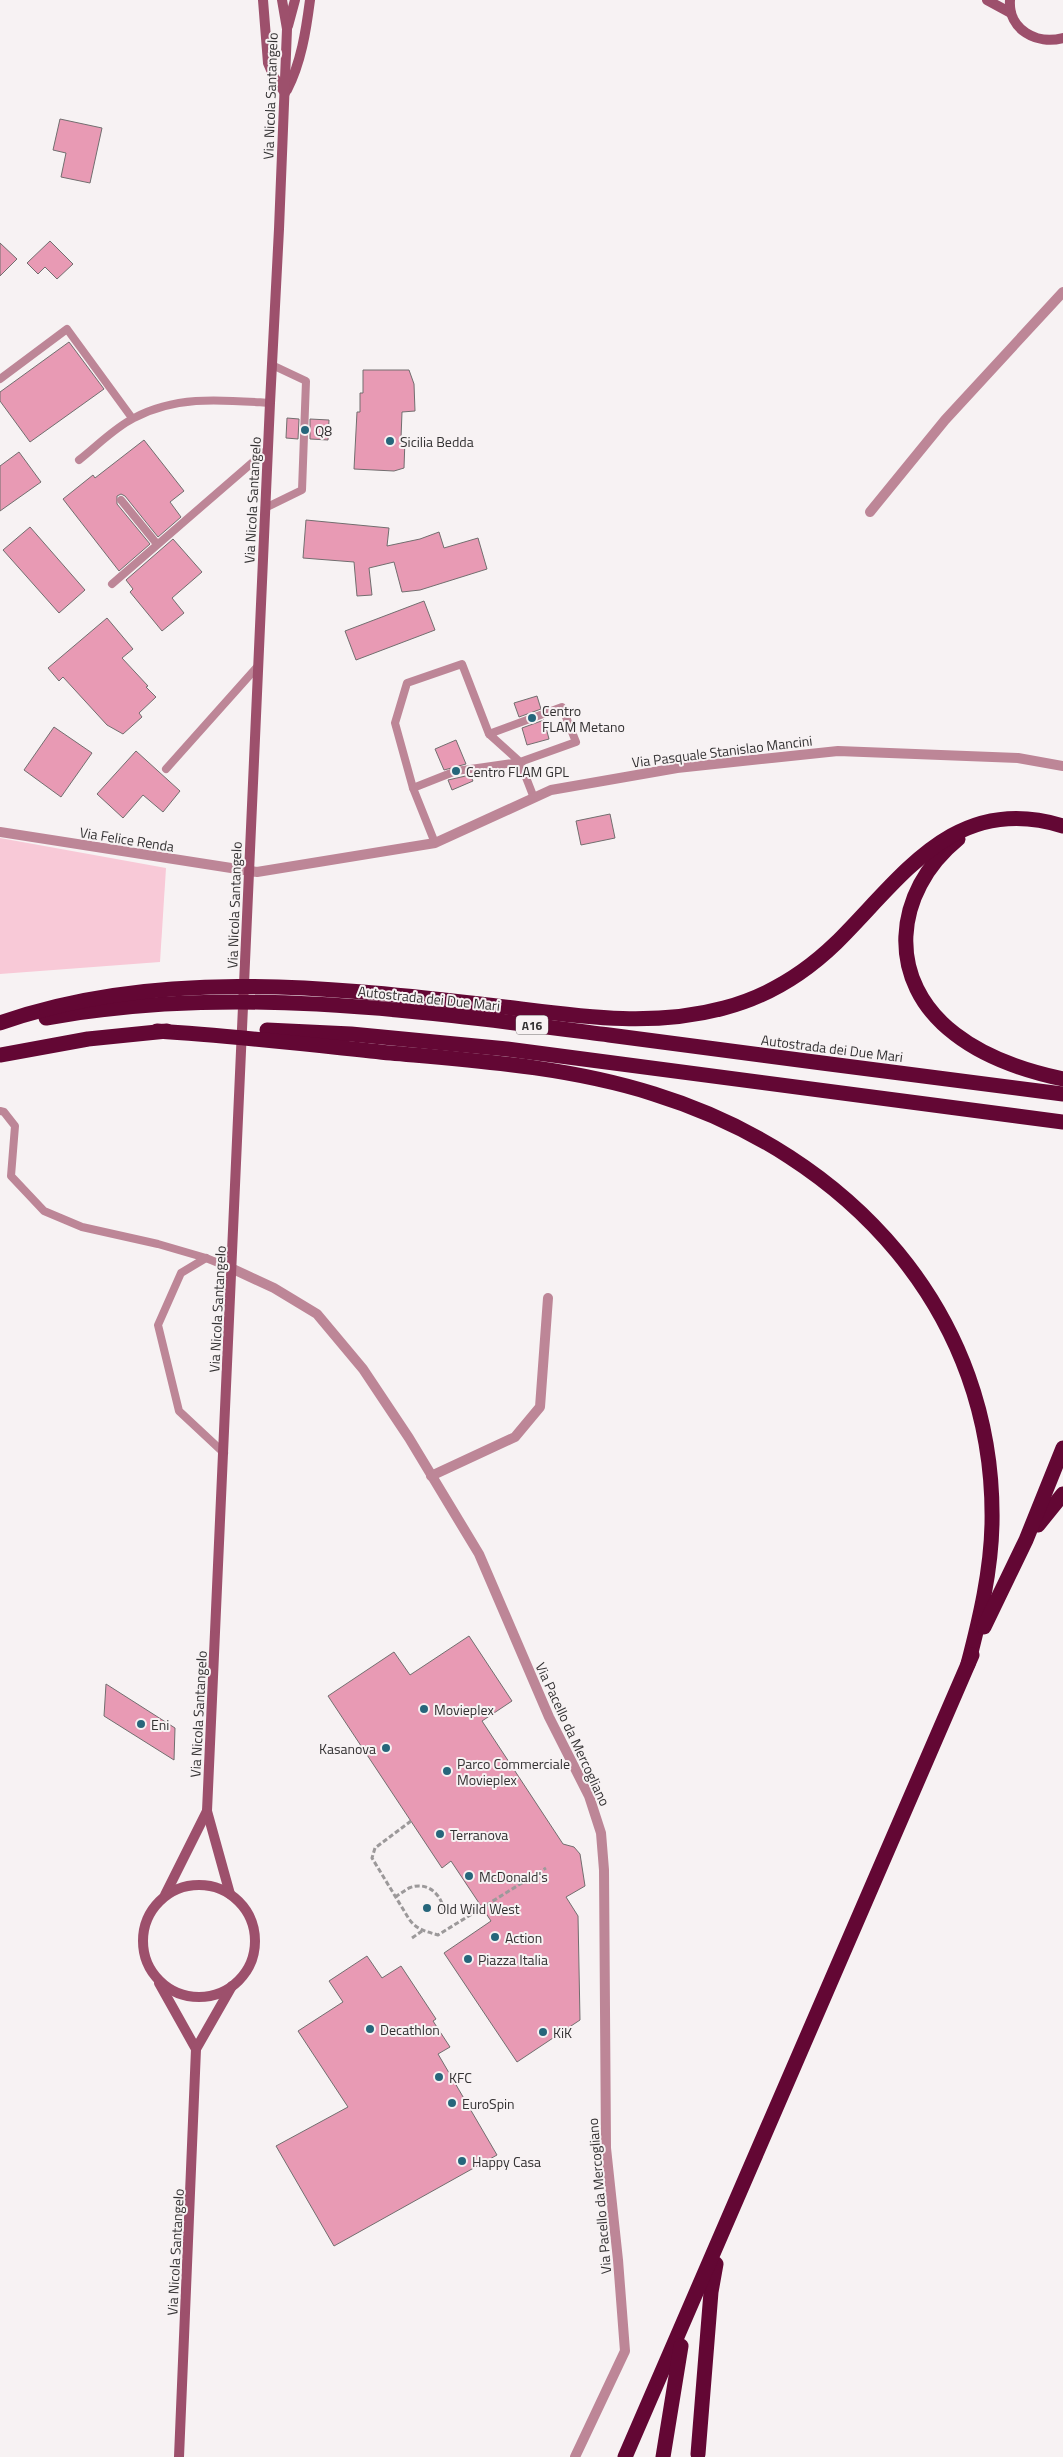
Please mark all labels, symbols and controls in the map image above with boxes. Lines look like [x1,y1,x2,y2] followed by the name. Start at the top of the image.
[257,32,283,160] street label: Via Nicola Santangelo
[315,420,332,441] place label: Q8
[299,424,311,436] marker: Q8
[400,431,474,452] place label: Sicilia Bedda
[384,435,396,447] marker: Sicilia Bedda
[238,436,266,564] street label: Via Nicola Santangelo
[542,700,625,737] place label: Centro FLAM Metano
[526,712,538,724] marker: Centro FLAM Metano
[631,730,813,772] street label: Via Pasquale Stanislao Mancini
[466,761,569,782] place label: Centro FLAM GPL
[450,765,462,777] marker: Centro FLAM GPL
[78,821,176,857] street label: Via Felice Renda
[221,841,247,969] street label: Via Nicola Santangelo
[357,980,501,1016] street label: Autostrada dei Due Mari
[516,1016,548,1034] road number: A16
[760,1029,904,1067] street label: Autostrada dei Due Mari
[203,1245,231,1373] street label: Via Nicola Santangelo
[184,1650,212,1778] street label: Via Nicola Santangelo
[530,1659,616,1809] street label: Via Pacello da Mercogliano
[434,1699,494,1720] place label: Movieplex
[418,1703,430,1715] marker: Movieplex
[151,1714,169,1735] place label: Eni
[135,1718,147,1730] marker: Eni
[319,1738,376,1759] place label: Kasanova
[380,1742,392,1754] marker: Kasanova
[457,1753,570,1790] place label: Parco Commerciale Movieplex
[441,1765,453,1777] marker: Parco Commerciale Movieplex
[450,1824,508,1845] place label: Terranova
[434,1828,446,1840] marker: Terranova
[479,1866,548,1887] place label: McDonald's
[463,1870,475,1882] marker: McDonald's
[437,1898,520,1919] place label: Old Wild West
[421,1902,433,1914] marker: Old Wild West
[505,1927,542,1948] place label: Action
[489,1931,501,1943] marker: Action
[478,1949,548,1970] place label: Piazza Italia
[462,1953,474,1965] marker: Piazza Italia
[380,2019,440,2040] place label: Decathlon
[553,2022,572,2043] place label: KiK
[364,2023,376,2035] marker: Decathlon
[537,2026,549,2038] marker: KiK
[449,2067,472,2088] place label: KFC
[433,2071,445,2083] marker: KFC
[462,2093,515,2114] place label: EuroSpin
[446,2097,458,2109] marker: EuroSpin
[582,2117,616,2275] street label: Via Pacello da Mercogliano
[472,2151,541,2172] place label: Happy Casa
[456,2155,468,2167] marker: Happy Casa
[161,2188,189,2316] street label: Via Nicola Santangelo

